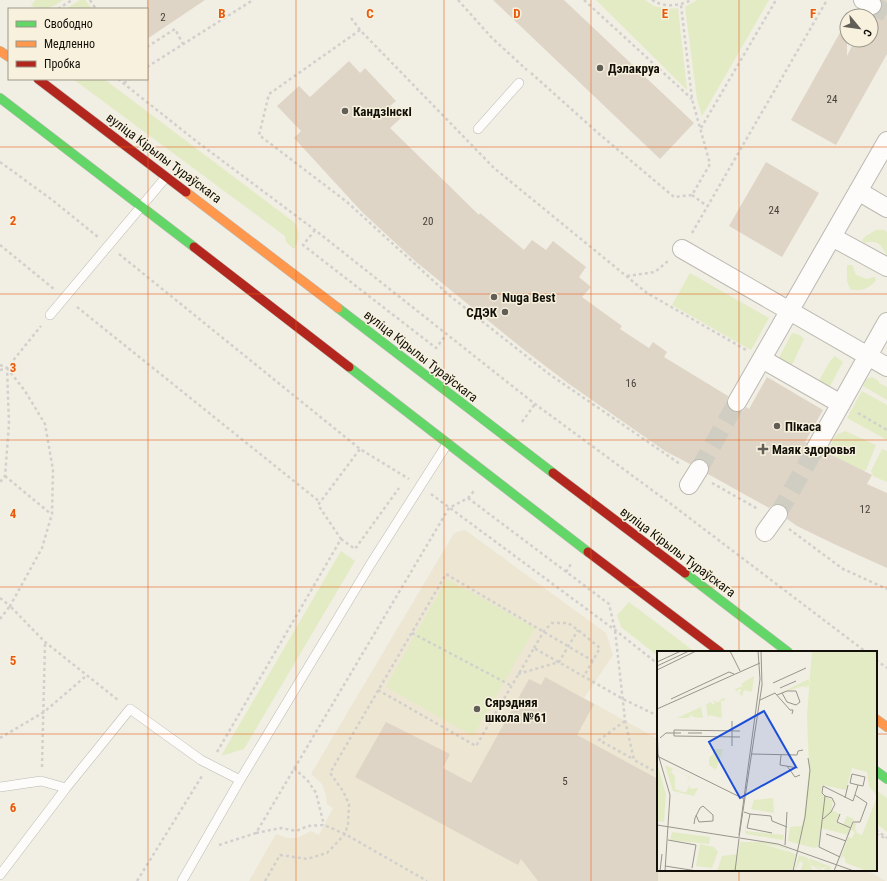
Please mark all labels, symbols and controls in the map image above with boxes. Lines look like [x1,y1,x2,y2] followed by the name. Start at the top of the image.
[218,6,226,21] text: B
[366,6,374,21] text: C
[513,6,521,21] text: D
[662,6,669,21] text: E
[810,6,816,21] text: F
[8,8,148,80] legend
[839,8,879,48] north arrow
[160,11,166,24] house number: 2
[44,17,93,31] text: Свободно
[860,27,875,39] text: С
[44,37,95,51] text: Медленно
[44,57,81,71] text: Пробка
[608,61,660,76] place label: Дэлакруа
[595,63,605,73] marker: Дэлакруа
[827,93,838,106] house number: 24
[353,104,412,119] place label: Кандзінскі
[340,106,350,116] marker: Кандзінскі
[104,110,224,206] street label: вуліца Кірылы Тураўскага
[769,204,780,217] house number: 24
[10,213,17,228] text: 2
[423,215,433,228] house number: 20
[502,290,555,305] place label: Nuga Best
[489,292,499,302] marker: Nuga Best
[466,305,498,320] place label: СДЭК
[361,307,481,405] street label: вуліца Кірылы Тураўскага
[500,307,510,317] marker: СДЭК
[10,360,16,375] text: 3
[626,377,636,390] house number: 16
[785,419,821,434] place label: Пікаса
[772,421,782,431] marker: Пікаса
[772,442,856,457] place label: Маяк здоровья
[757,443,769,455] marker: Маяк здоровья
[860,503,870,516] house number: 12
[618,504,738,600] street label: вуліца Кірылы Тураўскага
[10,506,17,521] text: 4
[657,651,877,871] inset map
[10,653,17,668] text: 5
[485,695,547,725] place label: Сярэдняя школа №61
[472,704,482,714] marker: Сярэдняя школа №61
[562,775,568,788] house number: 5
[10,800,17,815] text: 6

